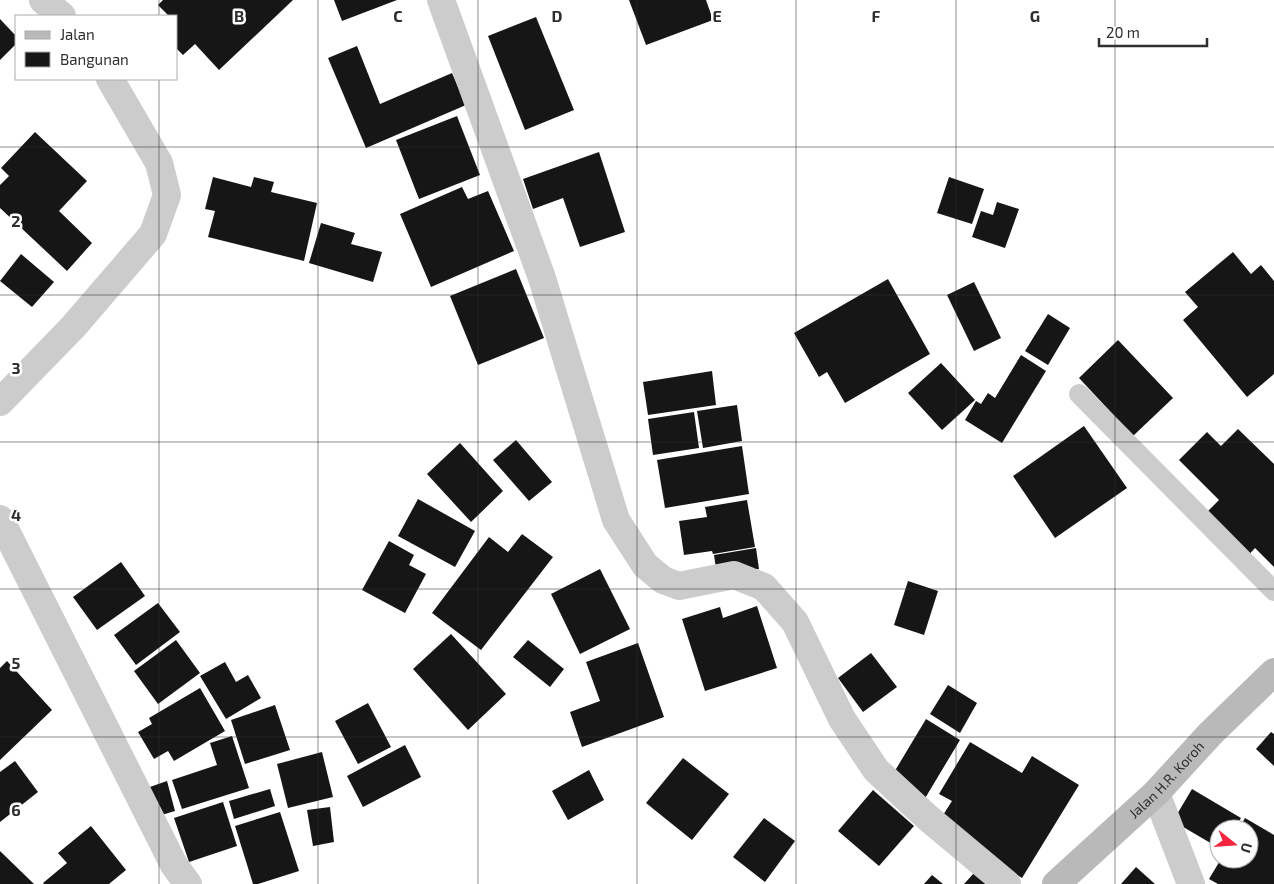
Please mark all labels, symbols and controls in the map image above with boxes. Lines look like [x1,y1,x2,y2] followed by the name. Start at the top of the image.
[234,6,244,25] text: B
[393,6,403,25] text: C
[552,6,563,25] text: D
[712,6,722,25] text: E
[872,6,881,25] text: F
[1030,6,1040,25] text: G
[15,15,178,80] legend
[1099,15,1206,47] scale bar
[1106,23,1140,41] text: 20 m
[60,25,95,43] text: Jalan
[60,50,129,68] text: Bangunan
[11,211,21,230] text: 2
[11,358,21,377] text: 3
[11,505,21,524] text: 4
[12,653,21,672] text: 5
[1125,737,1207,822] street label: Jalan H.R. Koroh
[11,800,21,819] text: 6
[1209,819,1259,869] north arrow
[1237,841,1256,855] text: U

